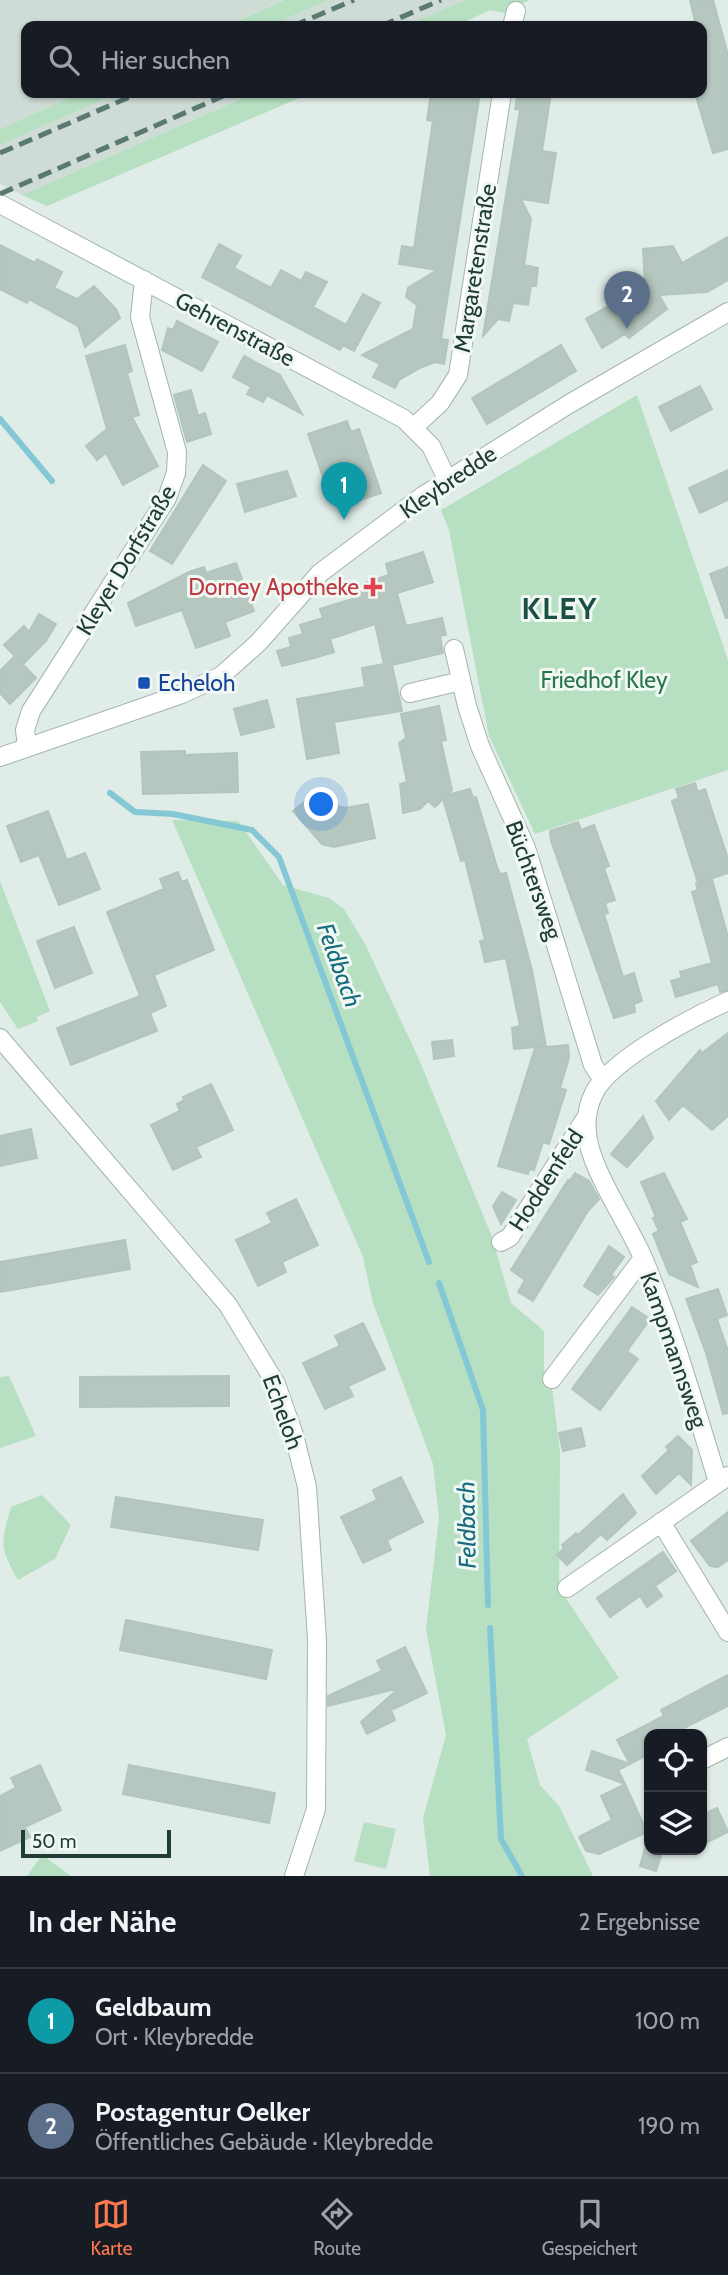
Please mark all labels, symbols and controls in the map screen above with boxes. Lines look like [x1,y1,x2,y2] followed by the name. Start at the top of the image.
[21,21,707,98] search box
[45,41,83,79] icon: search
[101,44,230,76] text: Hier suchen
[448,181,502,354] street label: Margaretenstraße
[604,271,650,329] pin: 2
[170,286,300,372] street label: Gehrenstraße
[394,439,502,524] street label: Kleybredde
[321,462,367,520] pin: 1
[70,480,182,640] street label: Kleyer Dorfstraße
[188,573,359,601] place label: Dorney Apotheke
[365,579,381,595] marker: Dorney Apotheke
[522,590,598,627] district label: KLEY
[540,666,668,694] park label: Friedhof Kley
[158,669,236,697] place label: Echeloh
[136,675,152,691] marker: Echeloh
[304,787,338,821] your location
[500,817,569,944] street label: Büchtersweg
[311,919,368,1011] water label: Feldbach
[503,1124,589,1236] street label: Hoddenfeld
[634,1268,714,1432] street label: Kampmannsweg
[257,1371,309,1453] street label: Echeloh
[451,1481,482,1569] water label: Feldbach
[644,1729,707,1855] map controls
[644,1729,707,1792] button: locate
[644,1792,707,1855] button: layers
[21,1827,172,1859] scale bar
[32,1830,76,1853] text: 50 m
[28,1903,177,1940] text: In der Nähe
[579,1908,700,1936] text: 2 Ergebnisse
[95,1991,212,2023] text: Geldbaum
[47,2007,55,2035] text: 1
[635,2007,700,2035] text: 100 m
[95,2023,254,2051] text: Ort · Kleybredde
[95,2096,310,2128] text: Postagentur Oelker
[45,2112,57,2140] text: 2
[638,2112,700,2140] text: 190 m
[95,2128,433,2156] text: Öffentliches Gebäude · Kleybredde
[90,2195,132,2260] tab: Karte
[313,2195,361,2260] tab: Route
[542,2195,638,2260] tab: Gespeichert

